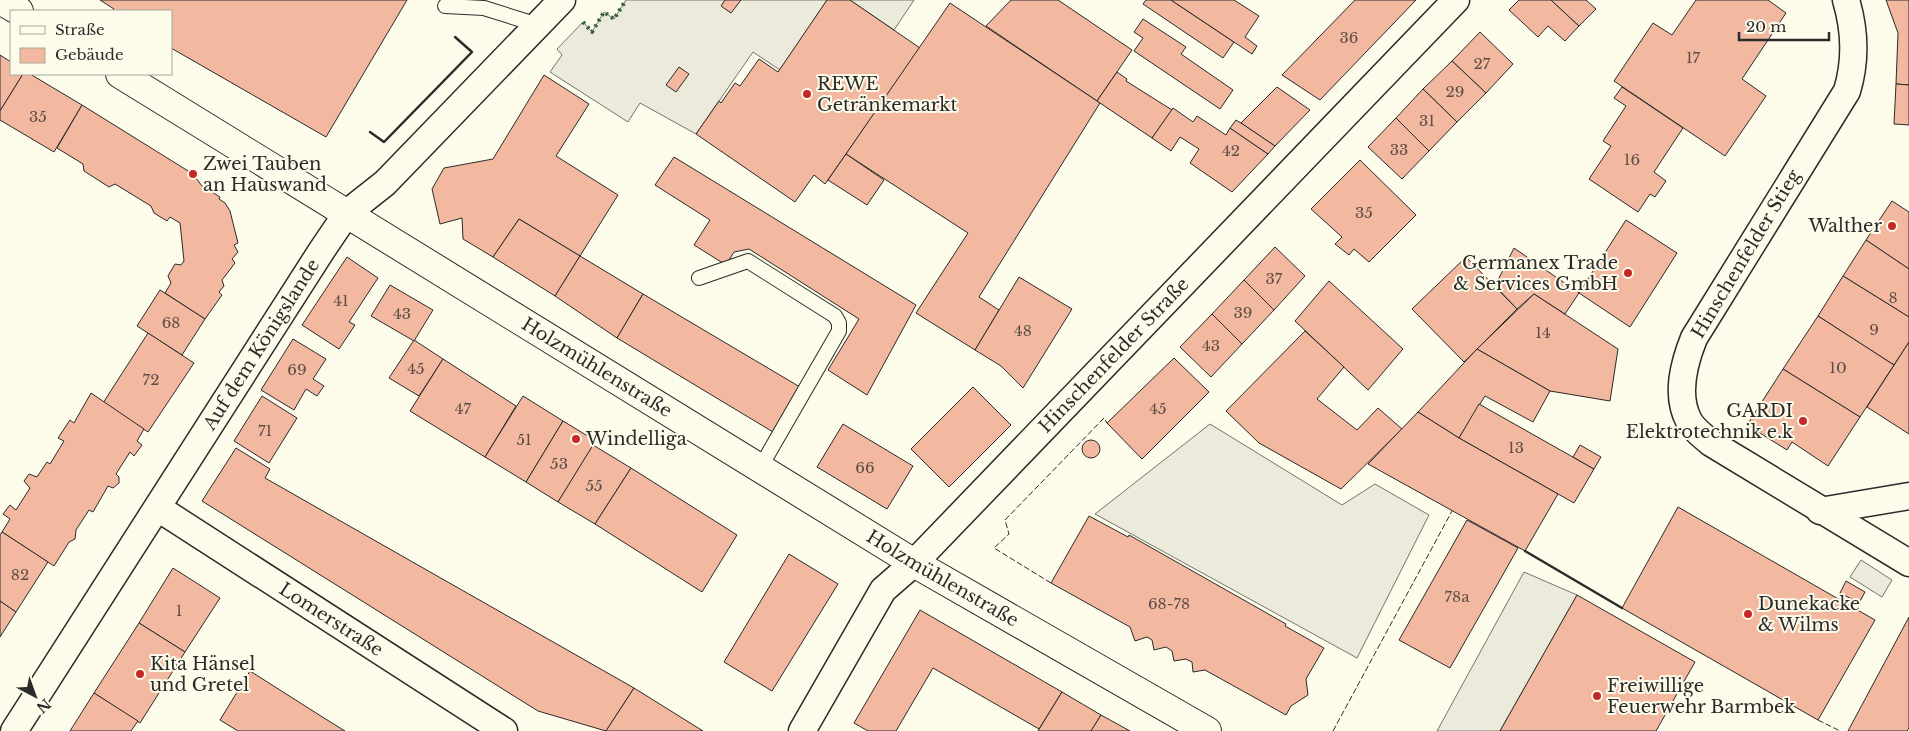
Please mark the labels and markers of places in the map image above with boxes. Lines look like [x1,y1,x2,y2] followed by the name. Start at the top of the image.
[817,73,957,116] place label: REWE Getränkemarkt
[801,88,813,100] marker: REWE Getränkemarkt
[203,153,327,196] place label: Zwei Tauben an Hauswand
[187,168,199,180] marker: Zwei Tauben an Hauswand
[1808,215,1882,237] place label: Walther
[1886,220,1898,232] marker: Walther
[1453,252,1618,295] place label: Germanex Trade & Services GmbH
[1622,267,1634,279] marker: Germanex Trade & Services GmbH
[1626,400,1793,443] place label: GARDI Elektrotechnik e.k
[1797,415,1809,427] marker: GARDI Elektrotechnik e.k
[585,428,687,450] place label: Windelliga
[570,433,582,445] marker: Windelliga
[1758,593,1860,636] place label: Dunekacke & Wilms
[1742,608,1754,620] marker: Dunekacke & Wilms
[150,653,255,696] place label: Kita Hänsel und Gretel
[134,668,146,680] marker: Kita Hänsel und Gretel
[1607,675,1795,718] place label: Freiwillige Feuerwehr Barmbek
[1591,690,1603,702] marker: Freiwillige Feuerwehr Barmbek

